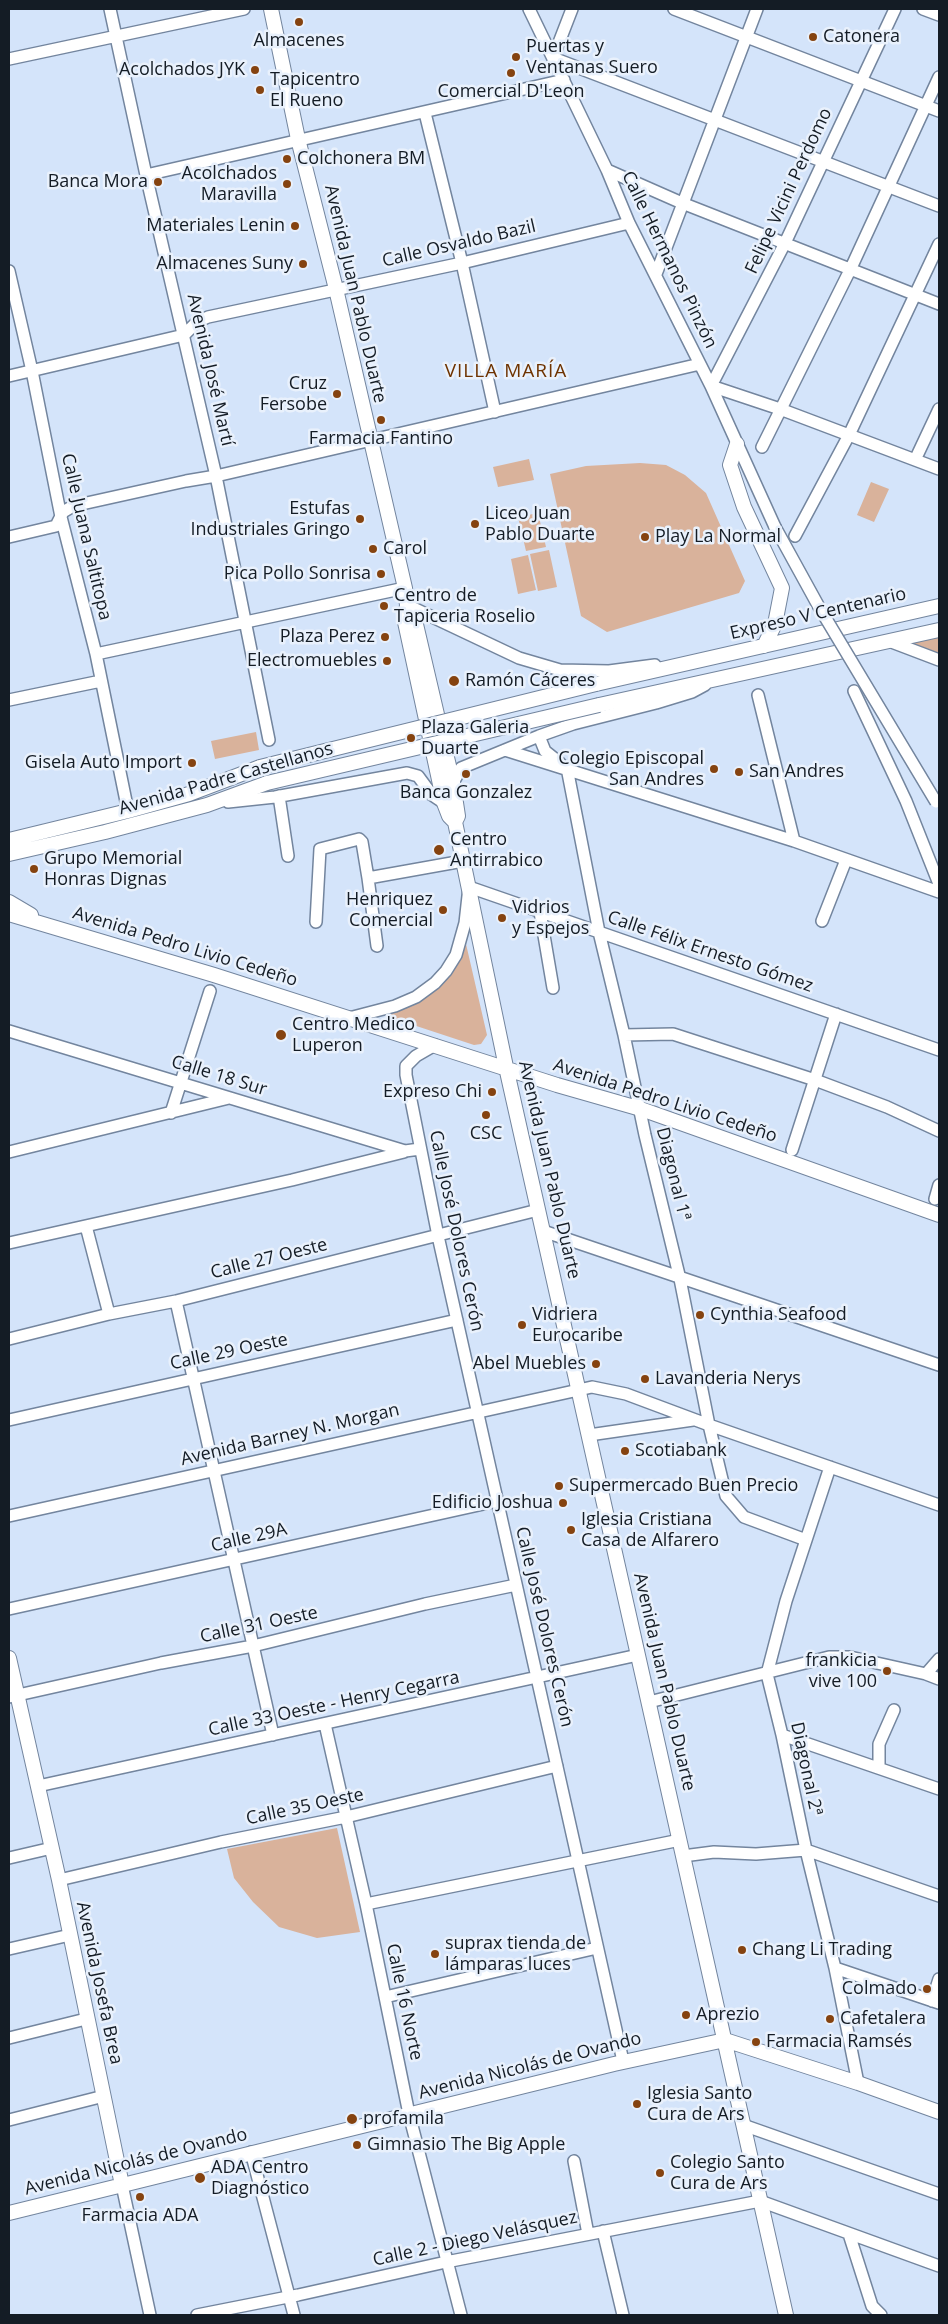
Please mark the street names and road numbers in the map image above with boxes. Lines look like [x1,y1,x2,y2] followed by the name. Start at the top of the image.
[741,105,837,277] street label: Felipe Vicini Perdomo
[617,168,721,352] street label: Calle Hermanos Pinzón
[319,183,391,405] street label: Avenida Juan Pablo Duarte
[380,216,538,272] street label: Calle Osvaldo Bazil
[182,292,238,448] street label: Avenida José Martí
[56,452,116,622] street label: Calle Juana Saltitopa
[728,583,908,645] street label: Expreso V Centenario
[116,738,336,820] street label: Avenida Padre Castellanos
[70,902,300,992] street label: Avenida Pedro Livio Cedeño
[604,907,816,997] street label: Calle Félix Ernesto Gómez
[169,1051,269,1101] street label: Calle 18 Sur
[550,1055,780,1147] street label: Avenida Pedro Livio Cedeño
[513,1059,585,1281] street label: Avenida Juan Pablo Duarte
[651,1125,695,1223] street label: Diagonal 1ª
[424,1129,488,1333] street label: Calle José Dolores Cerón
[208,1234,330,1284] street label: Calle 27 Oeste
[168,1329,290,1375] street label: Calle 29 Oeste
[179,1399,401,1471] street label: Avenida Barney N. Morgan
[209,1519,289,1557] street label: Calle 29A
[510,1525,578,1729] street label: Calle José Dolores Cerón
[628,1571,700,1793] street label: Avenida Juan Pablo Duarte
[198,1602,320,1648] street label: Calle 31 Oeste
[206,1667,462,1741] street label: Calle 33 Oeste - Henry Cegarra
[786,1720,826,1818] street label: Diagonal 2ª
[244,1784,366,1830] street label: Calle 35 Oeste
[71,1900,127,2066] street label: Avenida Josefa Brea
[381,1942,427,2062] street label: Calle 16 Norte
[416,2028,644,2104] street label: Avenida Nicolás de Ovando
[22,2124,250,2200] street label: Avenida Nicolás de Ovando
[371,2207,579,2271] street label: Calle 2 - Diego Velásquez

